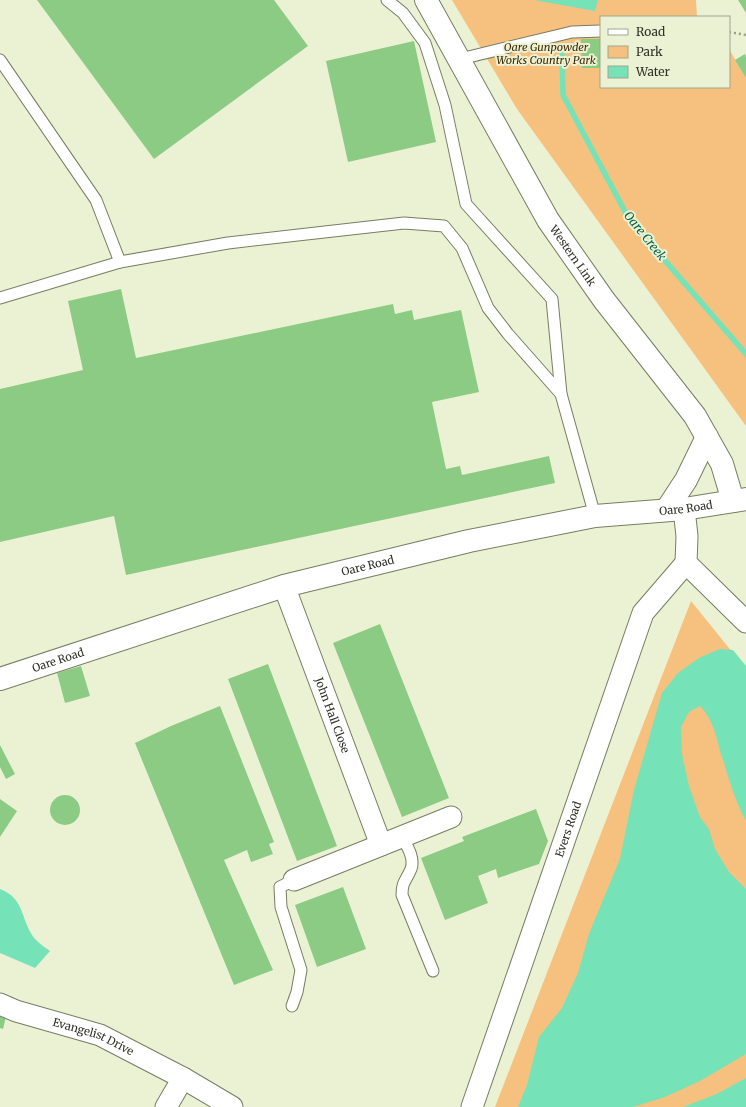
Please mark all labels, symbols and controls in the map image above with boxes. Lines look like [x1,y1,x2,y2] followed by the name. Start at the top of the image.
[600,16,730,88] legend
[636,24,665,39] text: Road
[496,40,596,67] park label: Oare Gunpowder Works Country Park
[636,44,663,59] text: Park
[635,64,671,79] text: Water
[621,208,670,264] water label: Oare Creek
[546,222,599,289] street label: Western Link
[659,497,714,518] street label: Oare Road
[340,552,396,579] street label: Oare Road
[30,645,86,675] street label: Oare Road
[312,675,353,755] street label: John Hall Close
[552,799,584,859] street label: Evers Road
[51,1015,137,1058] street label: Evangelist Drive

